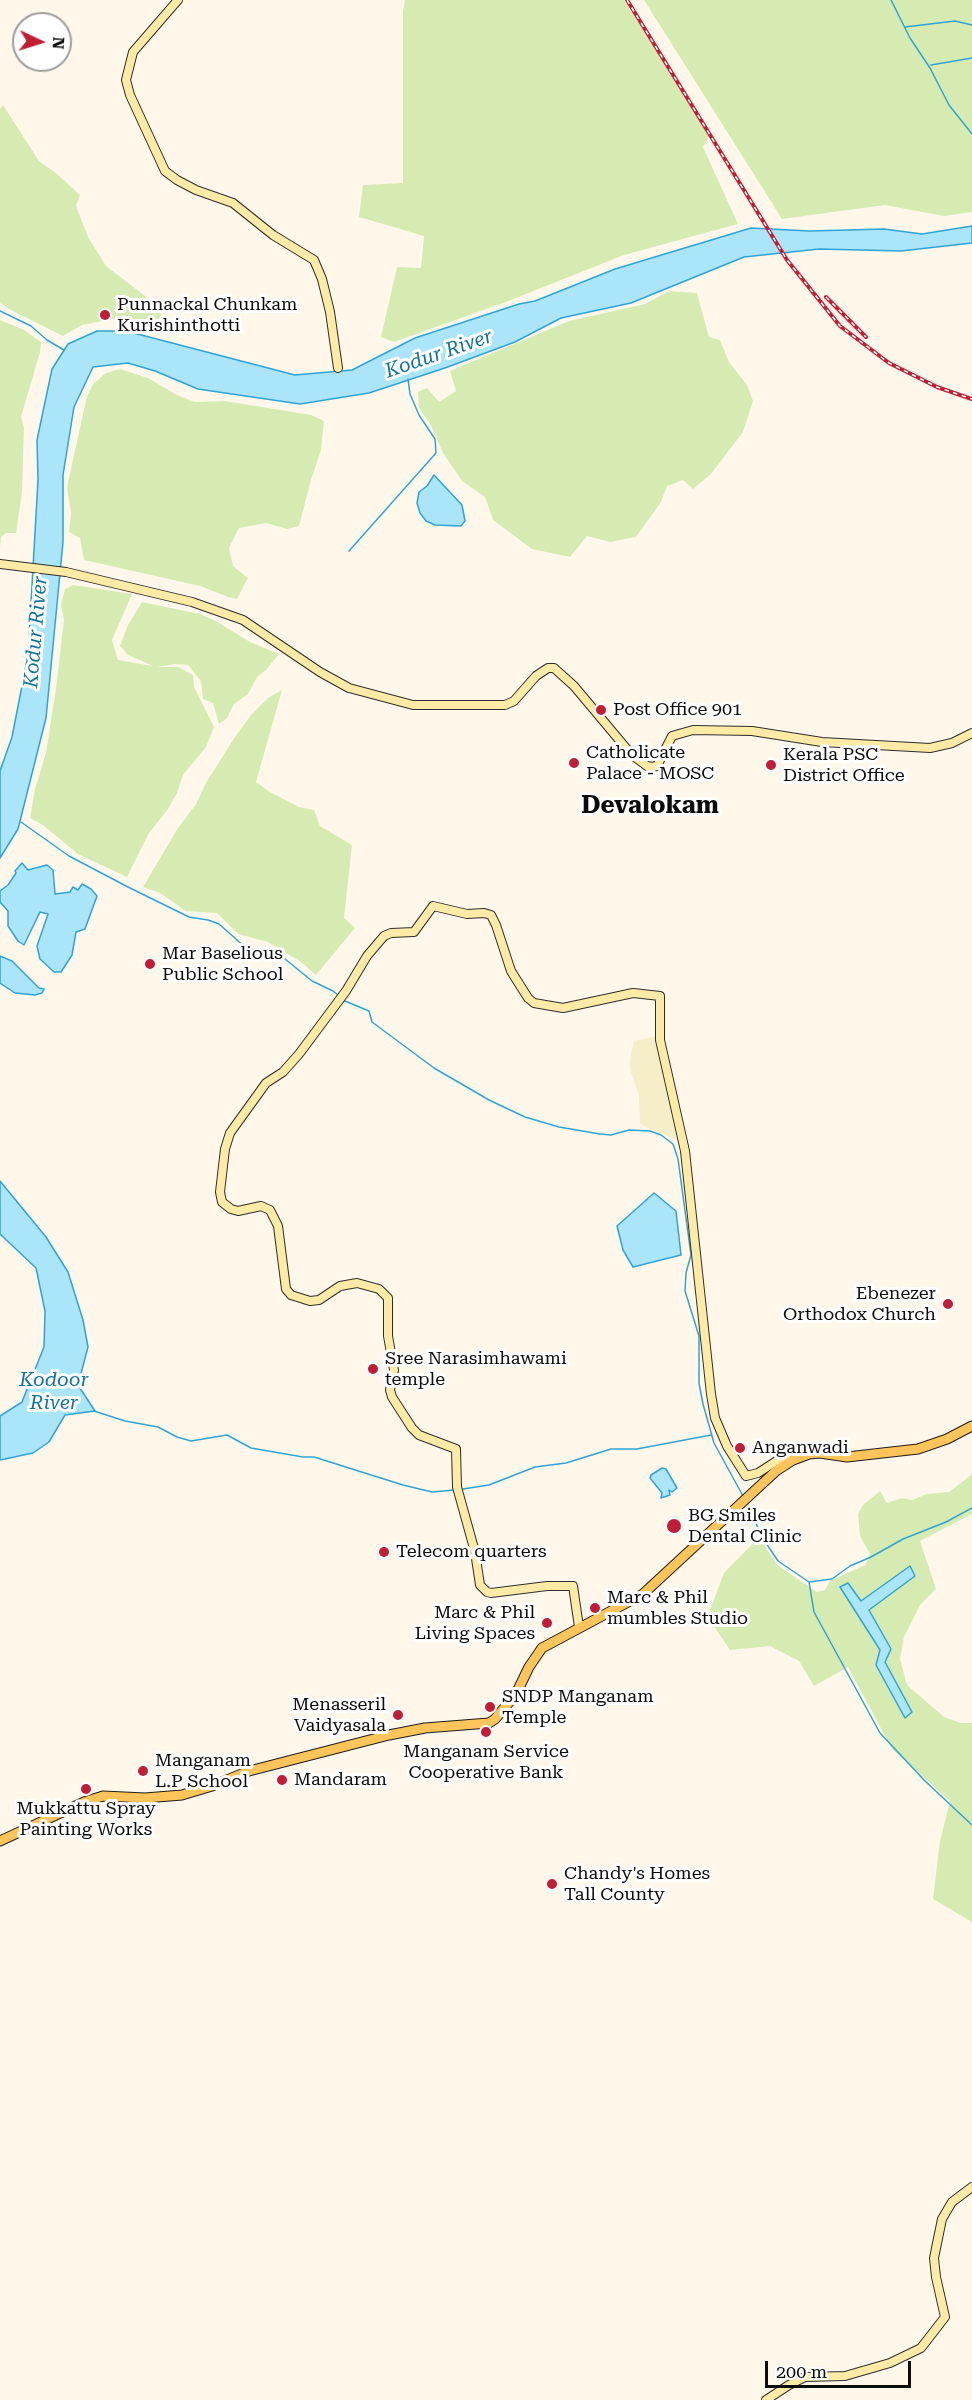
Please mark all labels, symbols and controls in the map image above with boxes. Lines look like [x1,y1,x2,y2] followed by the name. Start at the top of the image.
[12,12,72,72] north arrow
[49,36,68,50] text: N
[117,294,297,336] place label: Punnackal Chunkam Kurishinthotti
[98,308,112,322] marker: Punnackal Chunkam Kurishinthotti
[382,324,496,384] water label: Kodur River
[19,575,53,689] water label: Kodur River
[613,699,742,721] place label: Post Office 901
[594,703,608,717] marker: Post Office 901
[586,742,714,784] place label: Catholicate Palace - MOSC
[783,744,905,786] place label: Kerala PSC District Office
[567,756,581,770] marker: Catholicate Palace - MOSC
[764,758,778,772] marker: Kerala PSC District Office
[581,792,719,820] district label: Devalokam
[162,943,283,986] place label: Mar Baselious Public School
[143,957,157,971] marker: Mar Baselious Public School
[783,1283,936,1326] place label: Ebenezer Orthodox Church
[941,1297,955,1311] marker: Ebenezer Orthodox Church
[385,1348,567,1390] place label: Sree Narasimhawami temple
[366,1362,380,1376] marker: Sree Narasimhawami temple
[19,1368,89,1415] water label: Kodoor River
[752,1437,849,1459] place label: Anganwadi
[733,1441,747,1455] marker: Anganwadi
[688,1505,802,1547] place label: BG Smiles Dental Clinic
[665,1517,683,1535] marker: BG Smiles Dental Clinic
[396,1541,547,1563] place label: Telecom quarters
[377,1545,391,1559] marker: Telecom quarters
[607,1587,748,1630] place label: Marc & Phil mumbles Studio
[588,1601,602,1615] marker: Marc & Phil mumbles Studio
[415,1602,535,1644] place label: Marc & Phil Living Spaces
[540,1616,554,1630] marker: Marc & Phil Living Spaces
[502,1686,654,1728] place label: SNDP Manganam Temple
[292,1694,386,1736] place label: Menasseril Vaidyasala
[483,1700,497,1714] marker: SNDP Manganam Temple
[391,1708,405,1722] marker: Menasseril Vaidyasala
[479,1725,493,1739] marker: Manganam Service Cooperative Bank
[403,1741,569,1784] place label: Manganam Service Cooperative Bank
[155,1750,251,1792] place label: Manganam L.P School
[136,1764,150,1778] marker: Manganam L.P School
[294,1769,387,1791] place label: Mandaram
[275,1773,289,1787] marker: Mandaram
[79,1782,93,1796] marker: Mukkattu Spray Painting Works
[16,1798,156,1840] place label: Mukkattu Spray Painting Works
[564,1863,710,1906] place label: Chandy's Homes Tall County
[545,1877,559,1891] marker: Chandy's Homes Tall County
[768,2349,914,2387] scale bar
[776,2361,827,2382] text: 200 m

